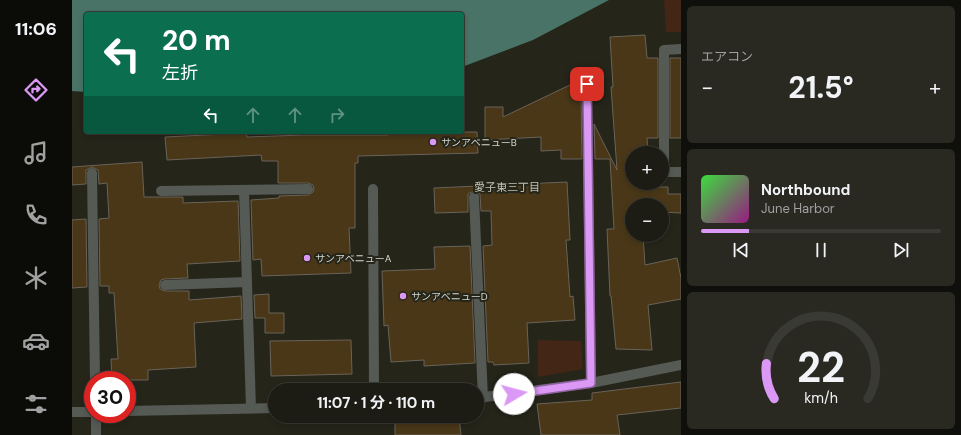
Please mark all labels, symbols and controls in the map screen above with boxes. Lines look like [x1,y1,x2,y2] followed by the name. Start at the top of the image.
[15,17,57,41] text: 11:06
[162,22,231,59] text: 20 m
[96,28,148,80] icon: left
[701,48,753,65] text: エアコン
[162,61,198,85] text: 左折
[570,67,604,101] pin
[788,68,854,107] text: 21.5°
[576,73,598,95] icon: arrive
[701,73,713,102] text: −
[929,73,941,102] text: +
[22,76,50,104] icon: directions
[200,104,222,126] icon: left
[242,104,264,126] icon: ahead
[284,104,306,126] icon: ahead
[326,104,348,126] icon: right
[441,136,517,149] place label: サンアベニューB
[428,137,438,147] marker: サンアベニューB
[22,139,50,167] icon: music
[625,146,669,242] map controls
[625,146,669,190] button: +
[474,180,540,194] district label: 愛子東三丁目
[761,180,850,200] text: Northbound
[625,198,669,242] button: −
[761,200,835,217] text: June Harbor
[22,201,50,229] icon: phone
[730,239,752,261] icon: previous
[810,239,832,261] icon: pause
[890,239,912,261] icon: next
[315,252,392,265] place label: サンアベニューA
[302,253,312,263] marker: サンアベニューA
[22,264,50,292] icon: climate
[411,290,488,303] place label: サンアベニューD
[398,291,408,301] marker: サンアベニューD
[22,327,50,355] icon: car
[797,340,845,394] text: 22
[84,371,136,423] speed limit sign: 30
[493,373,535,415] position arrow
[804,388,838,406] text: km/h
[22,390,50,418] icon: filters
[317,393,435,413] text: 11:07 · 1 分 · 110 m

